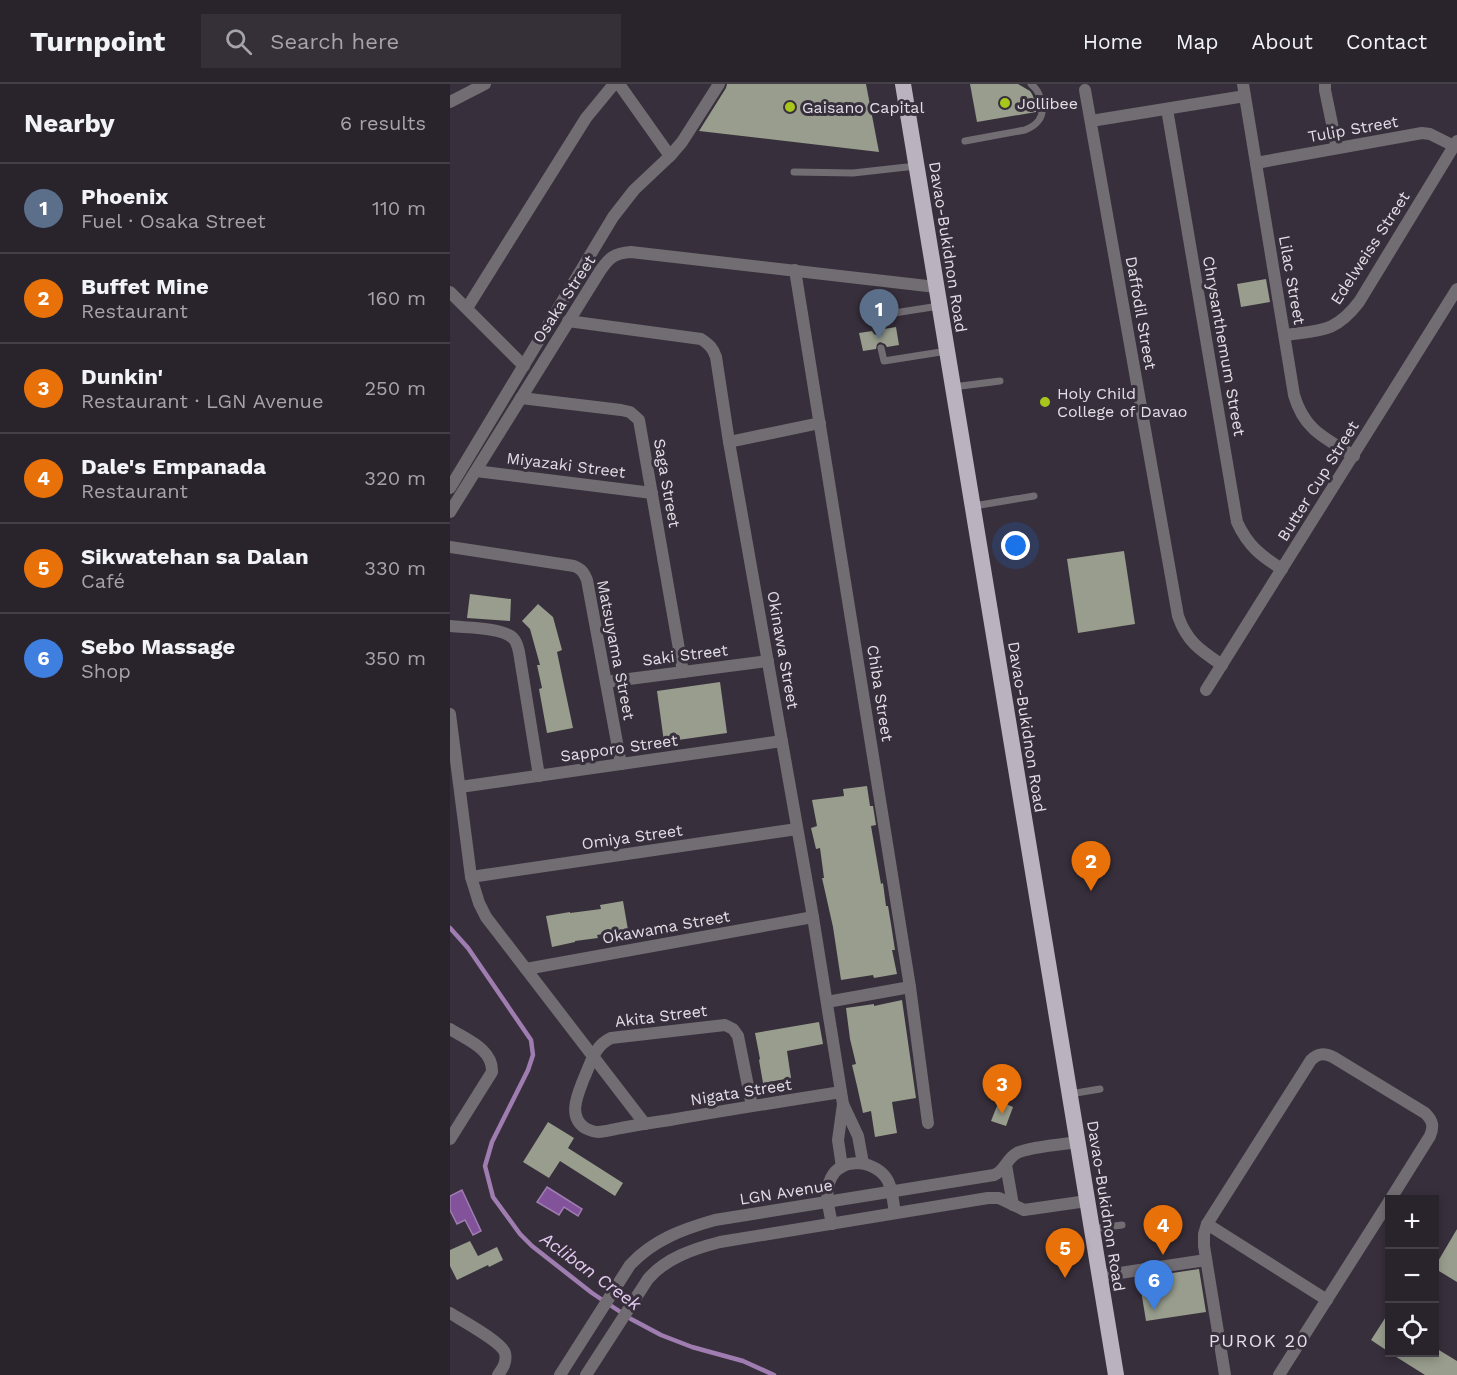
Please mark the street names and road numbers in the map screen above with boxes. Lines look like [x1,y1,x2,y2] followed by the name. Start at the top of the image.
[1306,112,1400,146] street label: Tulip Street
[925,160,971,334] street label: Davao-Bukidnon Road
[1326,188,1414,308] street label: Edelweiss Street
[1275,234,1309,326] street label: Lilac Street
[529,251,600,346] street label: Osaka Street
[1199,254,1249,438] street label: Chrysanthemum Street
[1122,255,1160,371] street label: Daffodil Street
[1273,417,1363,545] street label: Butter Cup Street
[650,437,684,529] street label: Saga Street
[505,448,627,482] street label: Miyazaki Street
[593,579,639,722] street label: Matsuyama Street
[763,590,803,711] street label: Okinawa Street
[641,640,729,670] street label: Saki Street
[1004,640,1050,814] street label: Davao-Bukidnon Road
[863,643,897,743] street label: Chiba Street
[559,730,679,766] street label: Sapporo Street
[580,820,684,853] street label: Omiya Street
[601,906,732,948] street label: Okawama Street
[614,1001,709,1031] street label: Akita Street
[689,1075,793,1109] street label: Nigata Street
[1083,1119,1129,1293] street label: Davao-Bukidnon Road
[738,1175,834,1209] street label: LGN Avenue

